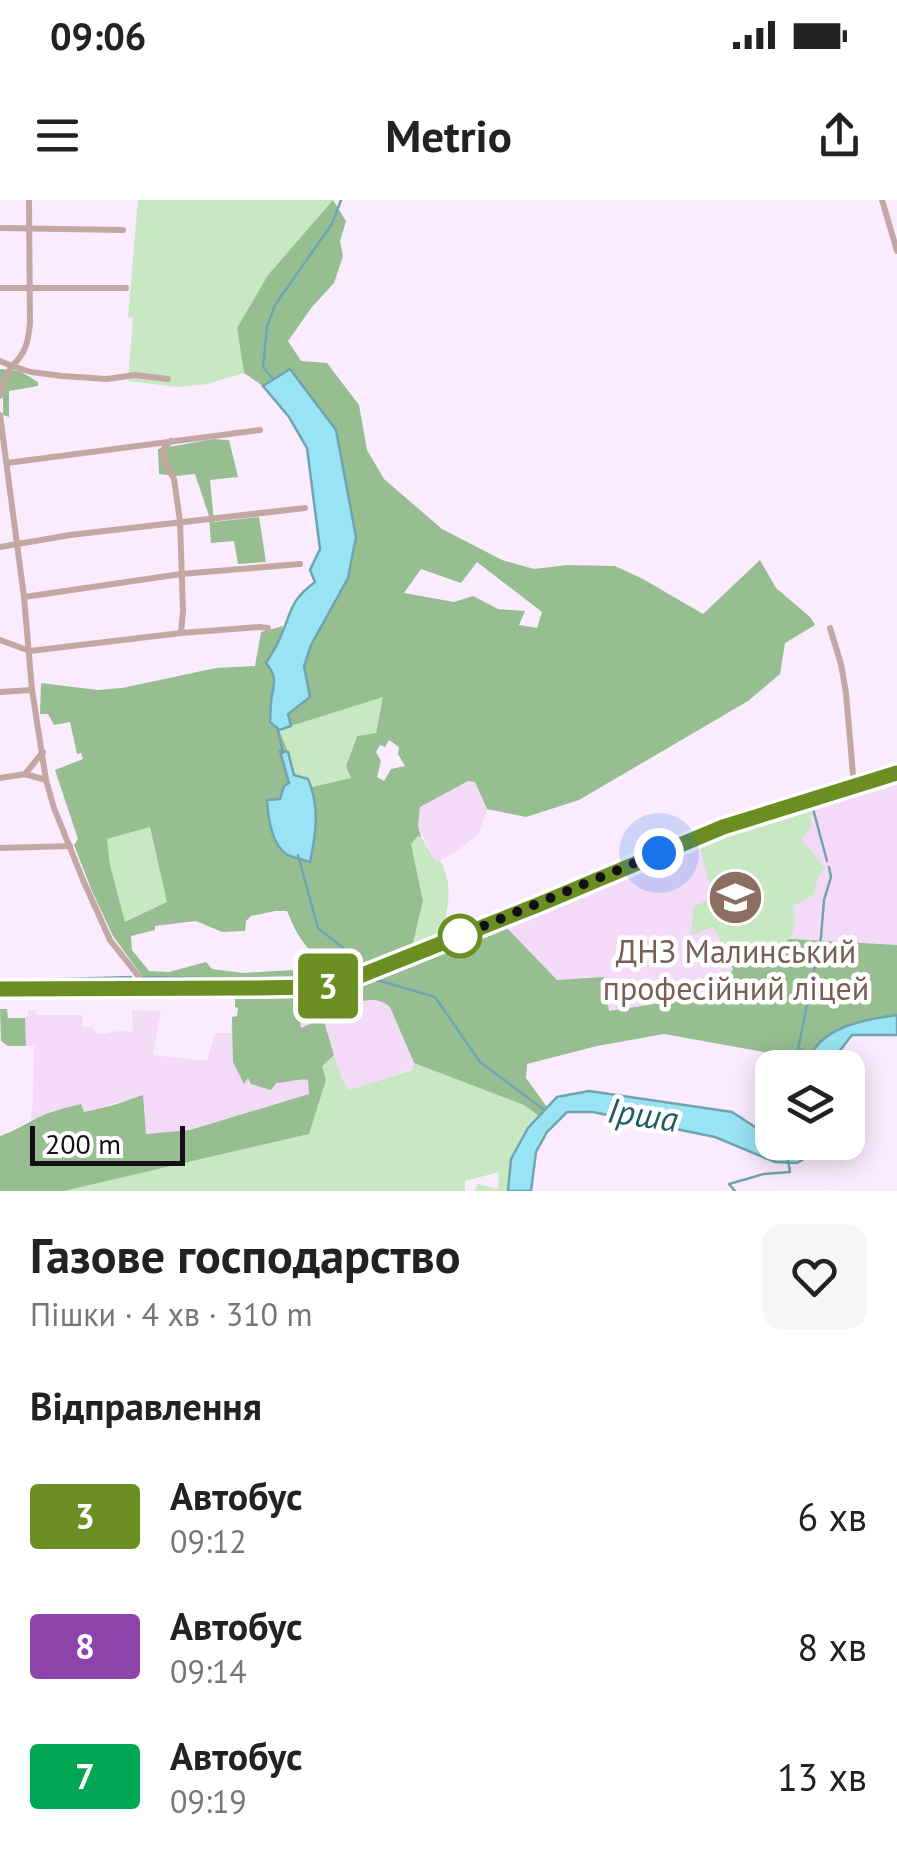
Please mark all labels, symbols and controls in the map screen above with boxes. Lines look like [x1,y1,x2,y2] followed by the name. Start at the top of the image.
[50,11,146,60] text: 09:06
[385,106,512,164] text: Metrio
[30,108,85,163] icon: menu
[812,108,867,163] icon: share
[634,828,684,878] your location
[706,867,766,927] school or university icon: ДНЗ Малинський професійний ліцей
[439,915,481,957] unlabelled marker
[603,930,869,1009] place label: ДНЗ Малинський професійний ліцей
[296,954,360,1018] line badge: 3
[318,963,338,1009] text: 3
[755,1050,865,1160] map controls
[755,1050,865,1160] button: layers
[605,1086,681,1142] water label: Ірша
[30,1121,185,1166] scale bar
[45,1125,121,1162] text: 200 m
[30,1224,461,1286] text: Газове господарство
[762,1224,867,1329] button: heart
[30,1293,313,1335] text: Пішки · 4 хв · 310 m
[30,1381,262,1430] text: Відправлення
[170,1471,303,1520] text: Автобус
[798,1492,867,1541] text: 6 хв
[75,1493,95,1539] text: 3
[170,1520,247,1562] text: 09:12
[170,1601,303,1650] text: Автобус
[798,1622,867,1671] text: 8 хв
[75,1623,95,1669] text: 8
[170,1650,247,1692] text: 09:14
[170,1731,303,1780] text: Автобус
[777,1752,867,1801] text: 13 хв
[75,1753,95,1799] text: 7
[170,1780,247,1822] text: 09:19

